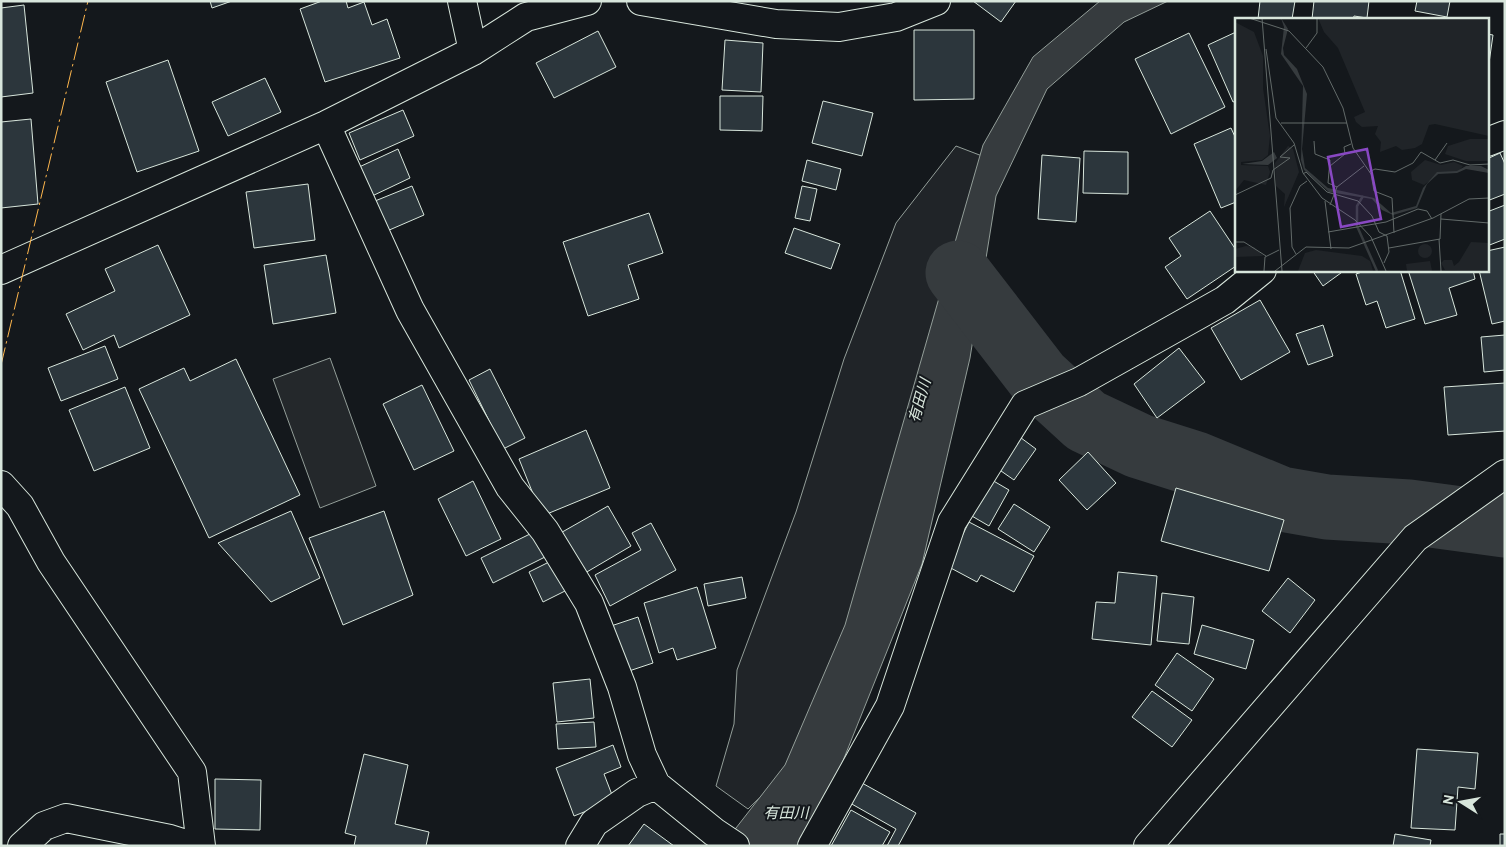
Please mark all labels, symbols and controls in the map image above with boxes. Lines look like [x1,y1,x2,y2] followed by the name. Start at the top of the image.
[1235,18,1488,271] inset map
[906,375,937,425] water label: 有田川
[1436,777,1486,827] north arrow
[1440,793,1459,806] text: N
[763,805,810,824] water label: 有田川

